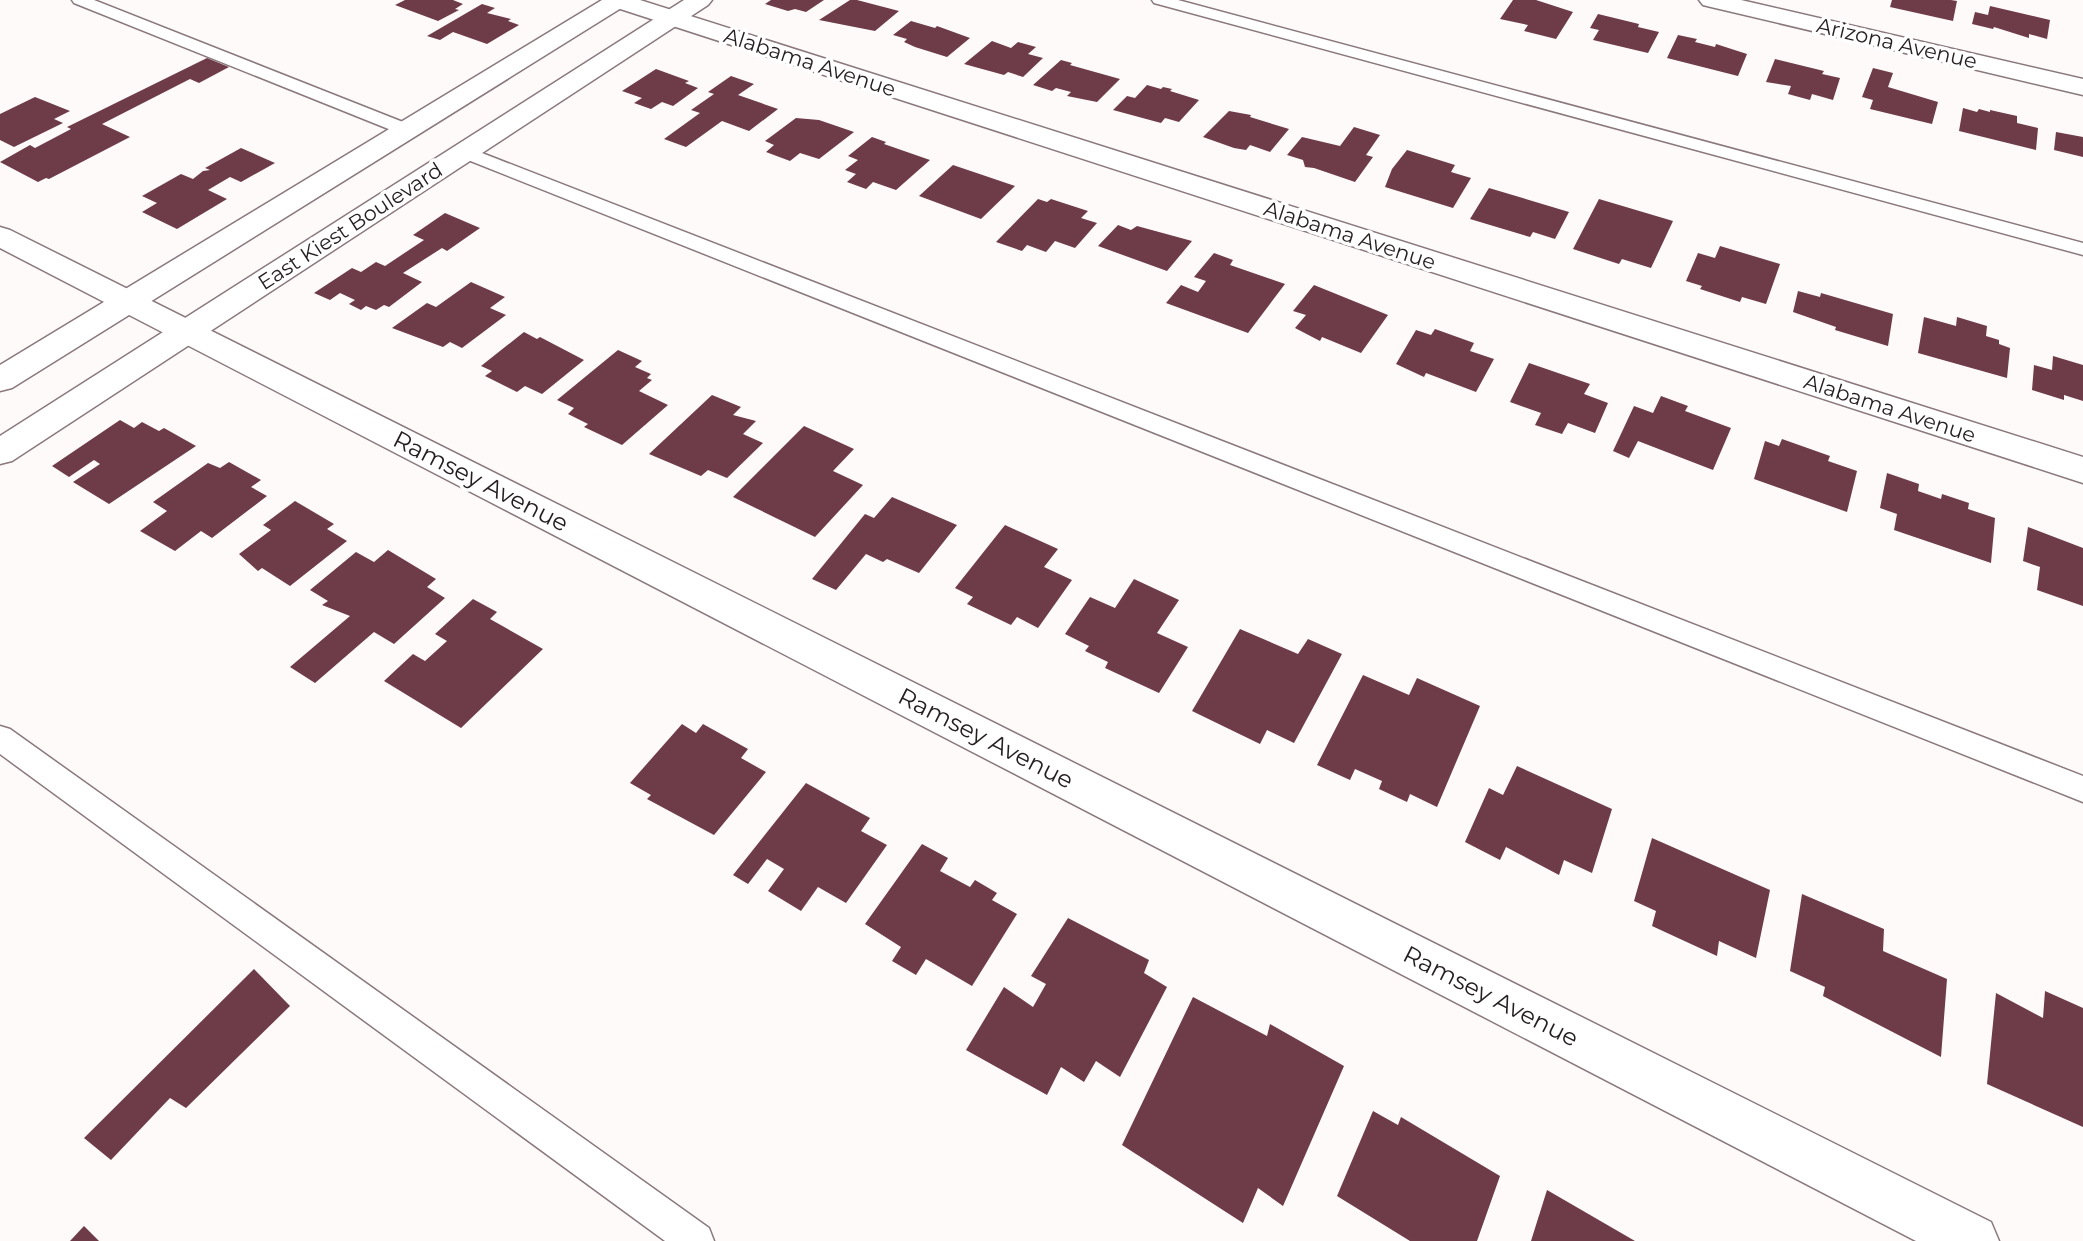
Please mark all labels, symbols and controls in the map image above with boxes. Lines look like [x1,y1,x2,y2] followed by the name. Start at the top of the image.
[1814,12,1980,74] street label: Arizona Avenue
[721,22,899,102] street label: Alabama Avenue
[253,157,447,295] street label: East Kiest Boulevard
[1261,195,1439,275] street label: Alabama Avenue
[1801,368,1979,448] street label: Alabama Avenue
[389,424,573,538] street label: Ramsey Avenue
[894,681,1078,795] street label: Ramsey Avenue
[1399,939,1583,1053] street label: Ramsey Avenue

